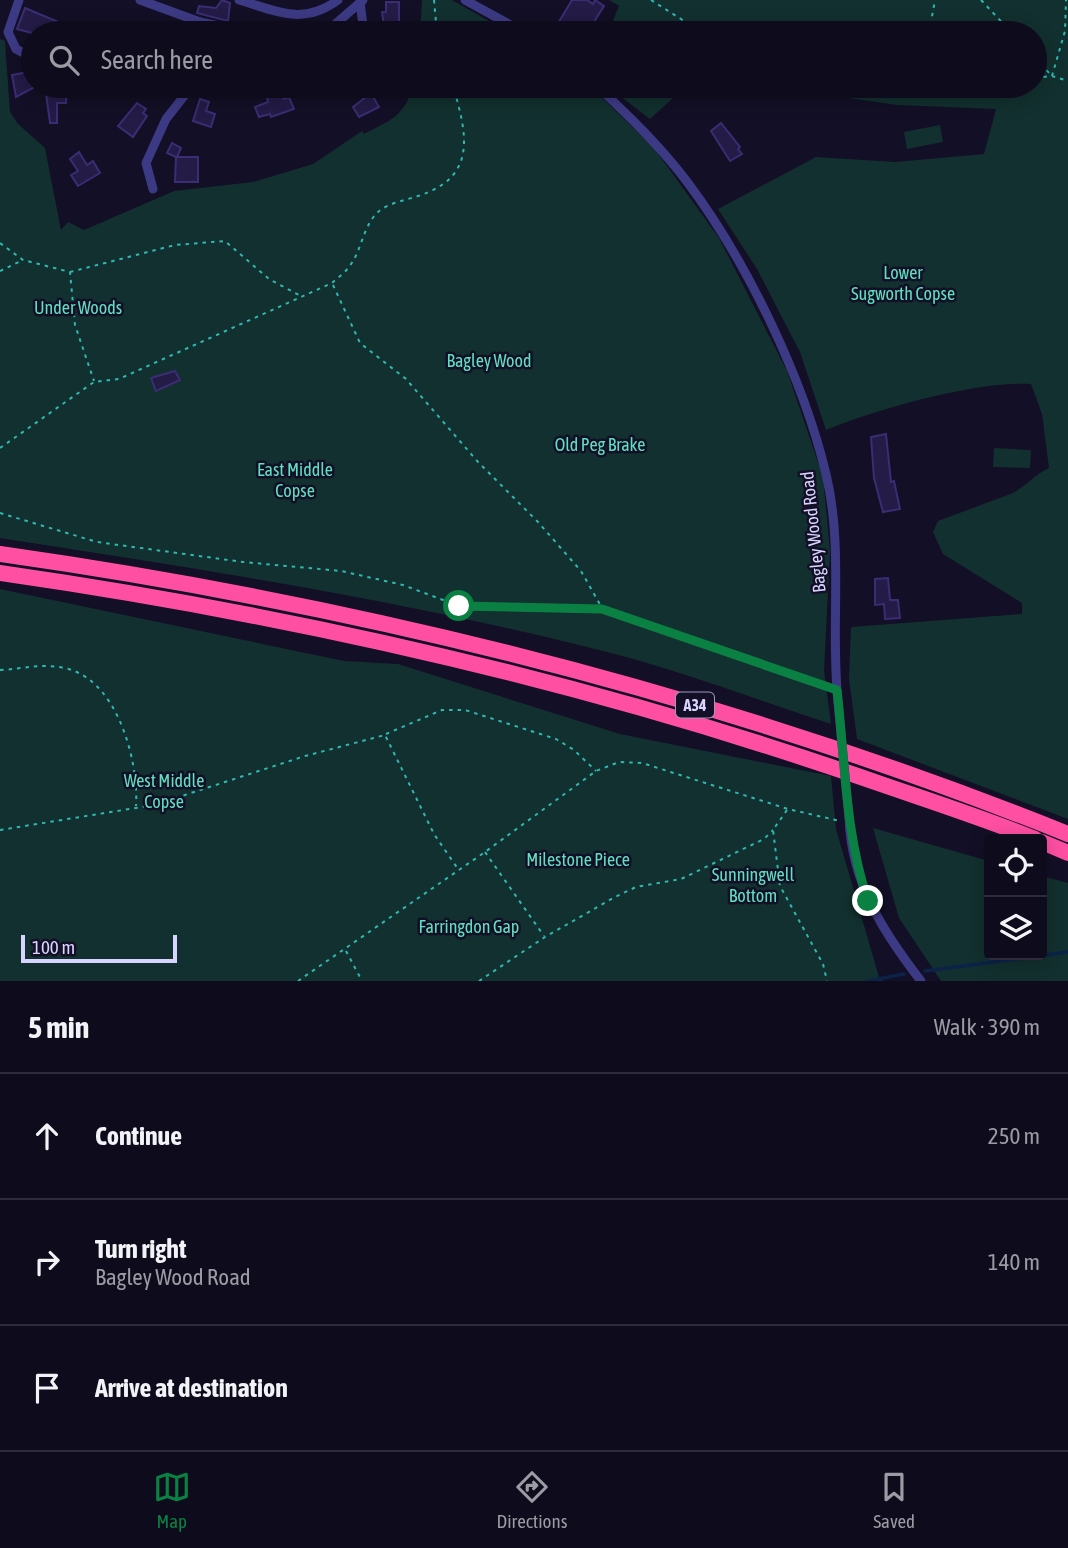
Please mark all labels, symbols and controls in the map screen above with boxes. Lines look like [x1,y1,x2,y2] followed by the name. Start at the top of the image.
[21,21,1047,98] search box
[45,41,83,79] icon: search
[101,45,213,75] text: Search here
[851,262,955,304] park label: Lower Sugworth Copse
[34,297,122,318] park label: Under Woods
[446,350,532,371] park label: Bagley Wood
[555,434,645,455] park label: Old Peg Brake
[257,459,333,501] park label: East Middle Copse
[796,470,830,594] street label: Bagley Wood Road
[443,590,474,621] route start
[676,692,714,718] road number: A34
[124,770,204,812] park label: West Middle Copse
[984,834,1047,960] map controls
[984,834,1047,897] button: locate
[526,849,630,870] park label: Milestone Piece
[712,864,795,906] park label: Sunningwell Bottom
[852,885,883,916] route end
[984,897,1047,960] button: layers
[419,916,519,937] park label: Farringdon Gap
[21,932,177,964] scale bar
[32,936,75,958] text: 100 m
[28,1010,89,1044] text: 5 min
[934,1014,1040,1040] text: Walk · 390 m
[28,1117,66,1155] icon: ahead
[95,1121,182,1151] text: Continue
[988,1123,1040,1149] text: 250 m
[95,1234,186,1264] text: Turn right
[28,1243,66,1281] icon: right
[988,1249,1040,1275] text: 140 m
[95,1264,251,1290] text: Bagley Wood Road
[28,1369,66,1407] icon: arrive
[95,1373,288,1403] text: Arrive at destination
[153,1468,191,1532] tab: Map
[497,1468,567,1532] tab: Directions
[873,1468,915,1532] tab: Saved

